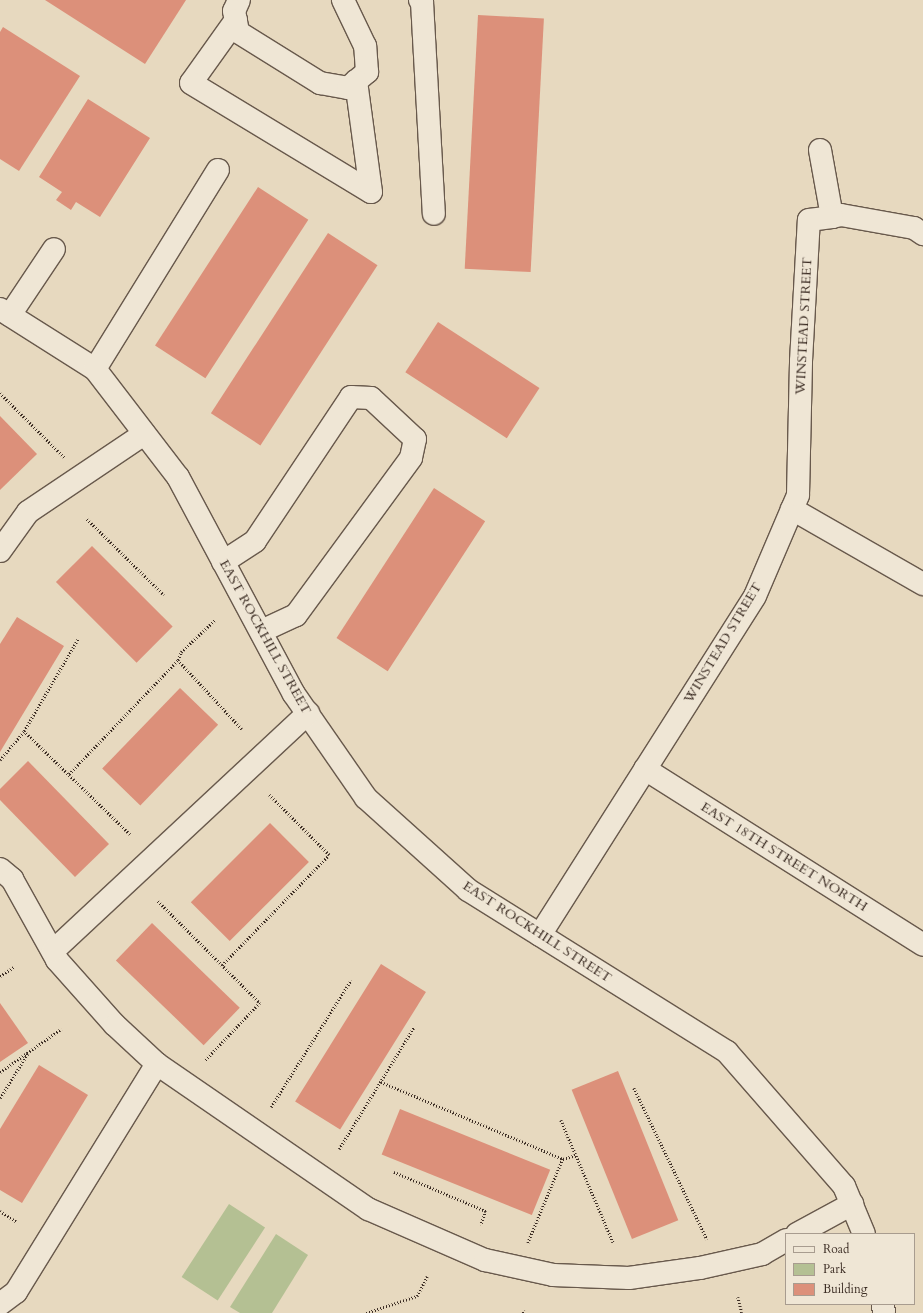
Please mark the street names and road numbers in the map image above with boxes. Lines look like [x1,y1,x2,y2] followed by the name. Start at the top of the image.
[792,257,816,395] street label: WINSTEAD STREET
[215,557,315,717] street label: EAST ROCKHILL STREET
[680,580,766,706] street label: WINSTEAD STREET
[697,799,871,915] street label: EAST 18TH STREET NORTH
[459,877,615,987] street label: EAST ROCKHILL STREET

